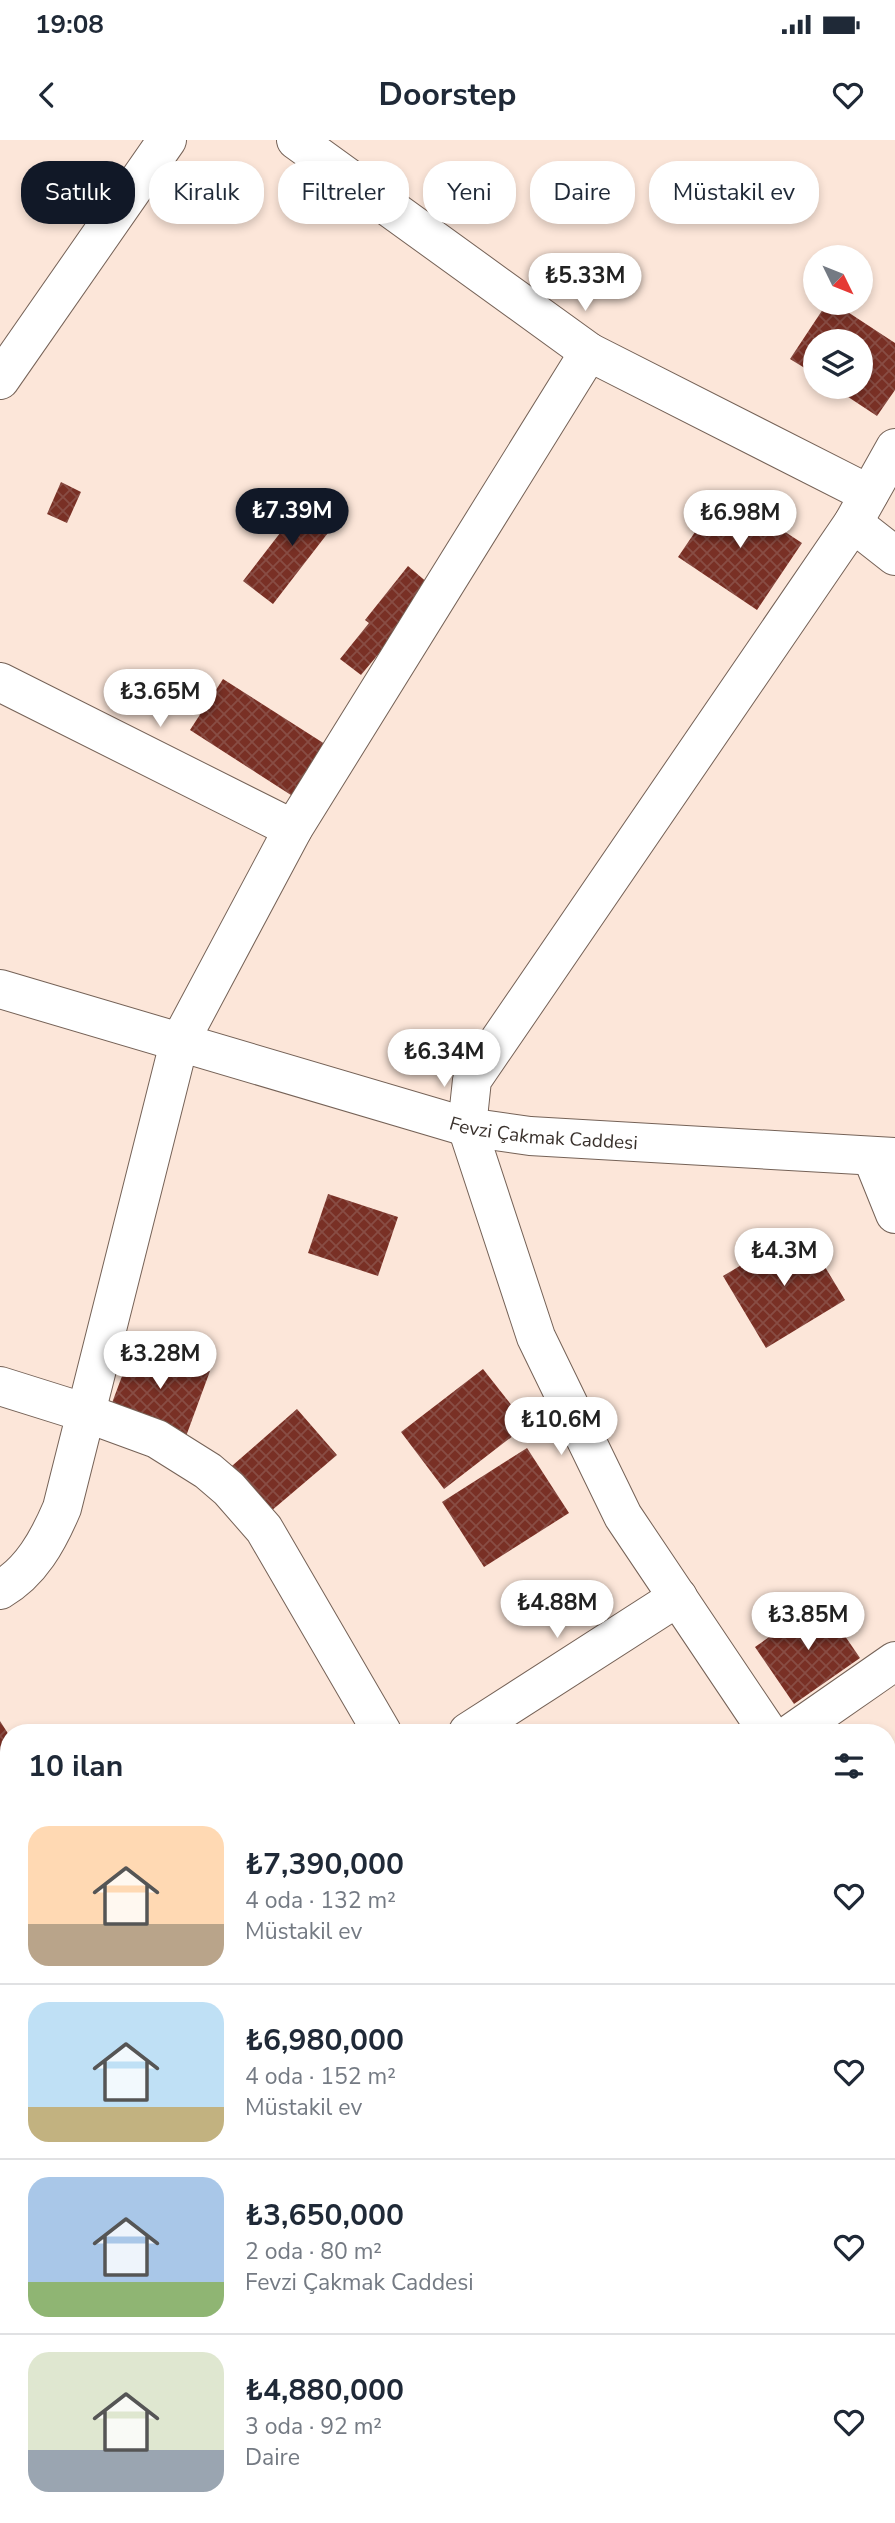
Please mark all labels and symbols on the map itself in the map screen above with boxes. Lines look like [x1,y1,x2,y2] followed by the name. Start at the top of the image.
[803,245,873,315] north arrow
[528,254,642,313] pin: ₺5.33M
[235,488,349,548] pin: ₺7.39M
[683,490,797,550] pin: ₺6.98M
[103,670,217,729] pin: ₺3.65M
[387,1030,501,1089] pin: ₺6.34M
[446,1111,638,1156] street label: Fevzi Çakmak Caddesi
[735,1228,833,1288] pin: ₺4.3M
[103,1332,217,1391] pin: ₺3.28M
[504,1398,618,1457] pin: ₺10.6M
[500,1580,614,1640] pin: ₺4.88M
[751,1592,865,1652] pin: ₺3.85M

